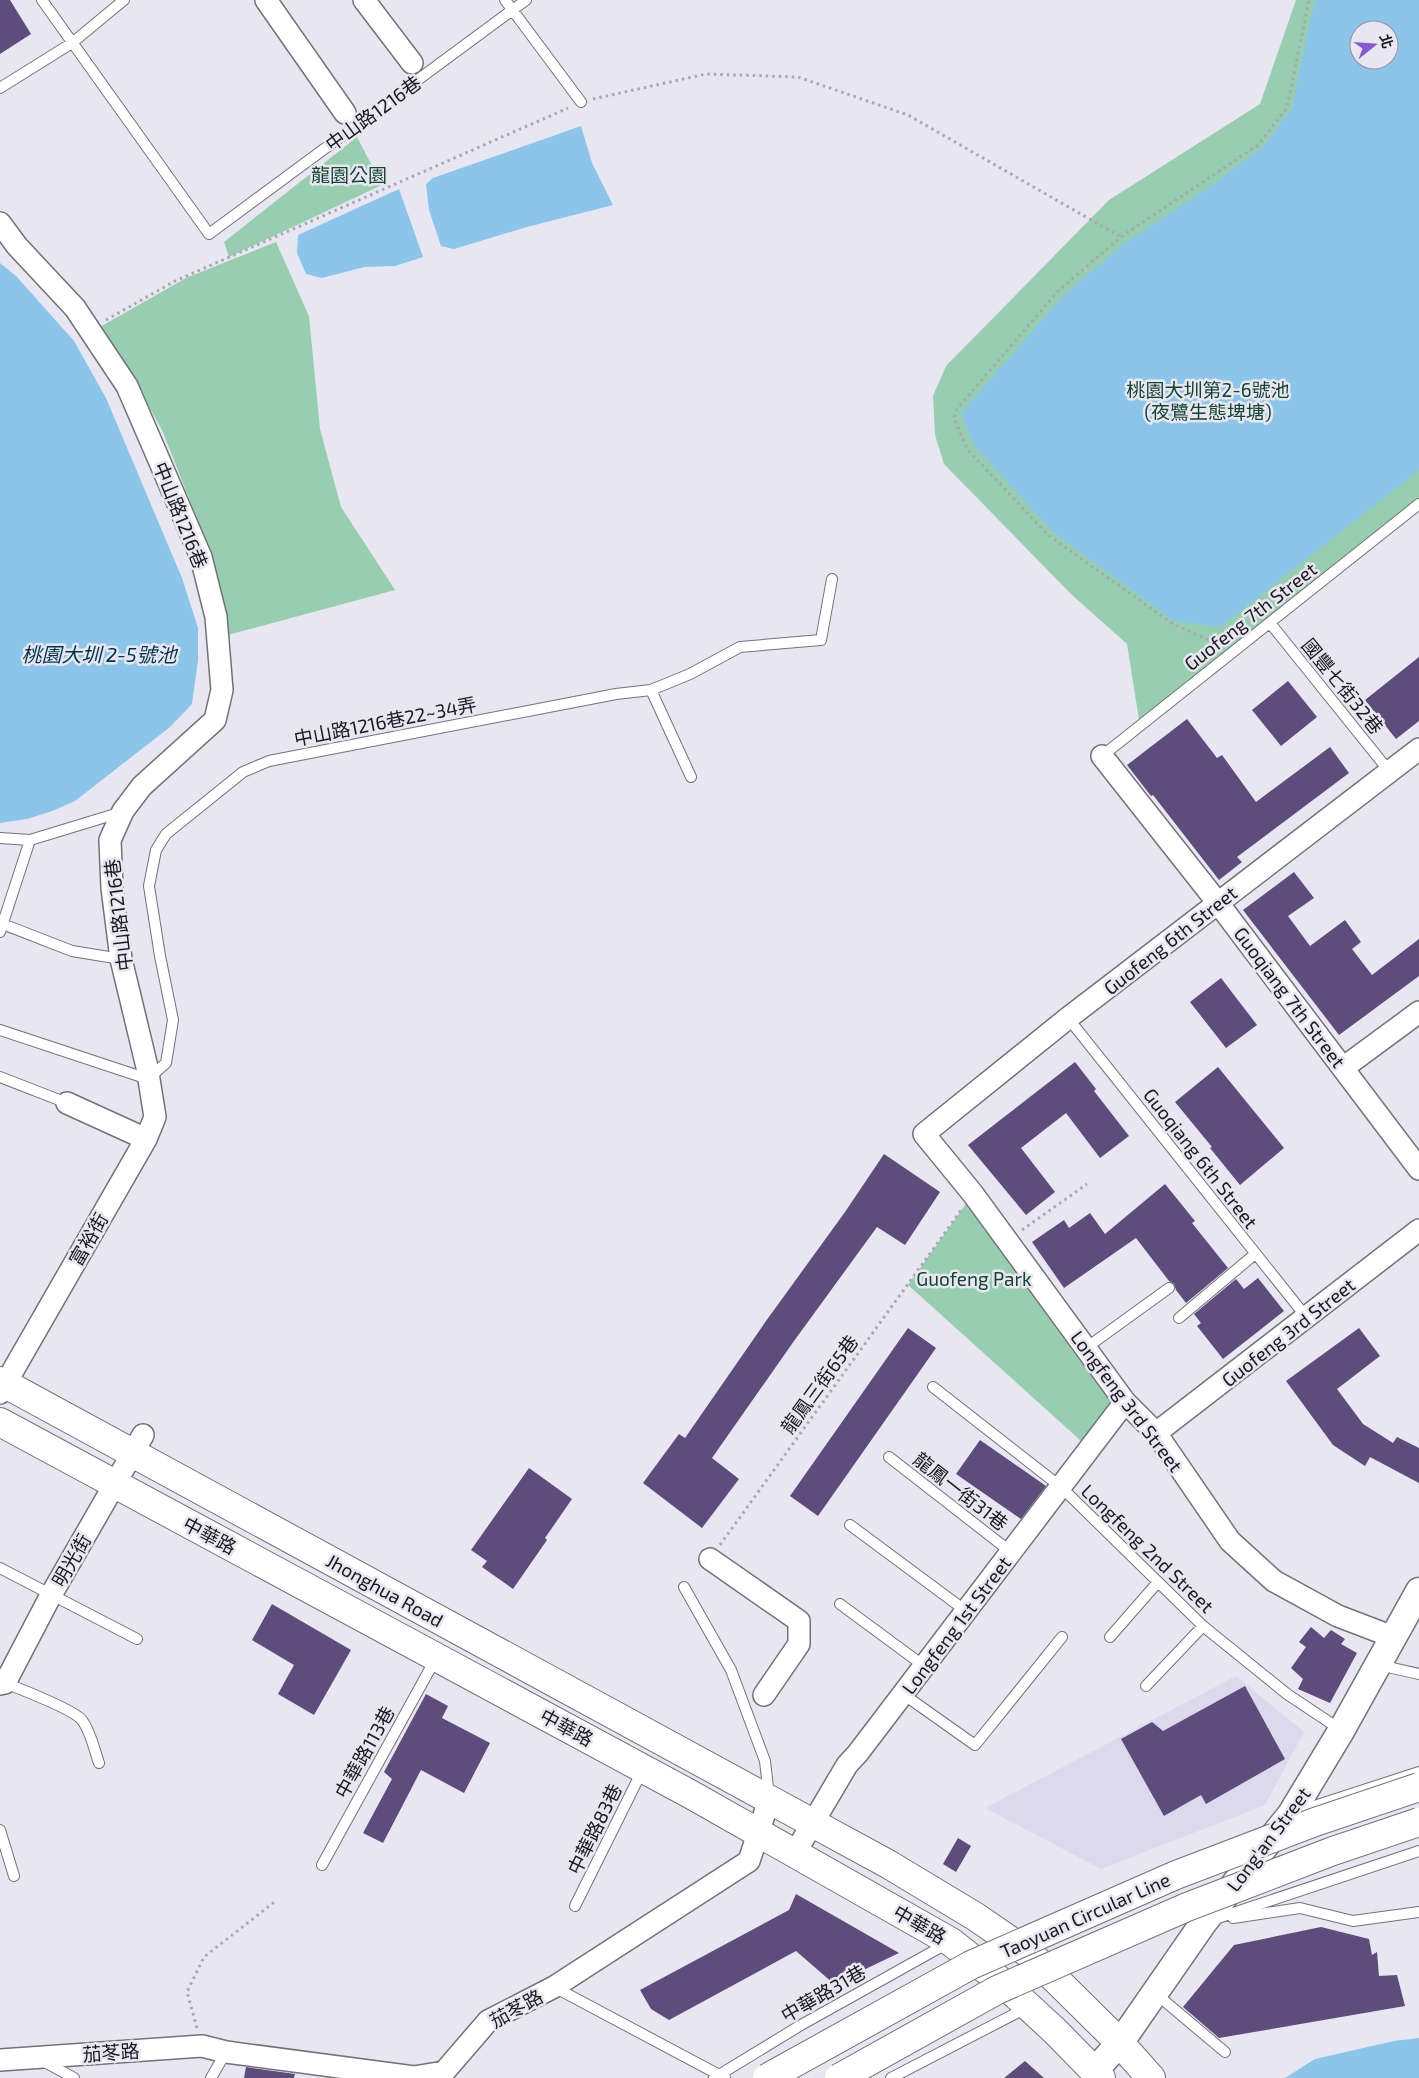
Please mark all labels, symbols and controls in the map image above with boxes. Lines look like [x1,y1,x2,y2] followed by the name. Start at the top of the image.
[1349,20,1399,70] north arrow
[1377,32,1397,50] text: 北
[321,71,425,155] street label: 中山路1216巷
[311,163,387,186] park label: 龍園公園
[1126,378,1290,423] park label: 桃園大圳第2-6號池 (夜鷺生態埤塘)
[149,458,213,572] street label: 中山路1216巷
[1179,557,1321,675] street label: Guofeng 7th Street
[1297,634,1389,738] street label: 國豐七街32巷
[21,642,179,666] water label: 桃園大圳 2-5號池
[292,692,478,750] street label: 中山路1216巷22~34弄
[100,858,136,972] street label: 中山路1216巷
[1099,881,1241,999] street label: Guofeng 6th Street
[1230,922,1350,1072] street label: Guoqiang 7th Street
[1139,1083,1263,1233] street label: Guoqiang 6th Street
[64,1209,112,1269] street label: 富裕街
[916,1267,1032,1290] park label: Guofeng Park
[1217,1273,1359,1391] street label: Guofeng 3rd Street
[1066,1326,1188,1476] street label: Longfeng 3rd Street
[776,1330,862,1438] street label: 龍鳳三街65巷
[909,1447,1013,1535] street label: 龍鳳一街31巷
[1077,1479,1219,1617] street label: Longfeng 2nd Street
[179,1511,241,1559] street label: 中華路
[47,1530,95,1590] street label: 明光街
[322,1548,448,1632] street label: Jhonghua Road
[897,1551,1015,1699] street label: Longfeng 1st Street
[329,1702,399,1802] street label: 中華路113巷
[536,1703,598,1751] street label: 中華路
[562,1780,626,1878] street label: 中華路83巷
[1221,1782,1315,1896] street label: Long'an Street
[997,1867,1173,1963] street label: Taoyuan Circular Line
[890,1900,950,1948] street label: 中華路
[776,1960,870,2026] street label: 中華路31巷
[485,1984,547,2032] street label: 茄苳路
[82,2039,140,2065] street label: 茄苳路

